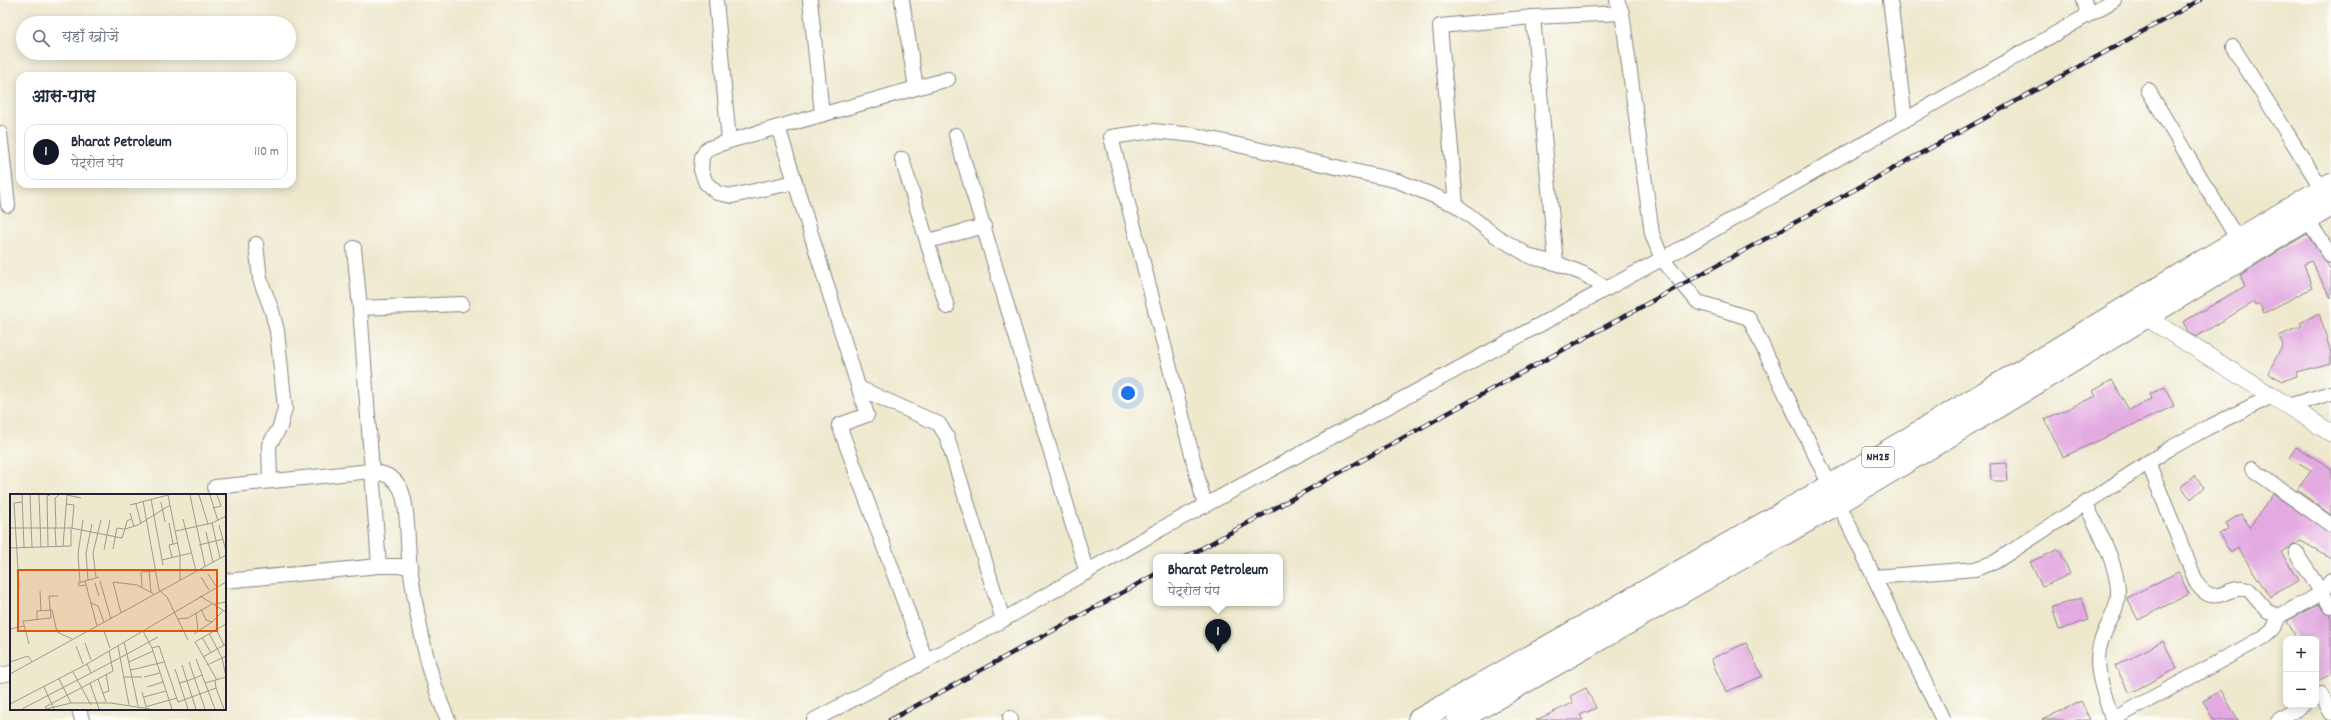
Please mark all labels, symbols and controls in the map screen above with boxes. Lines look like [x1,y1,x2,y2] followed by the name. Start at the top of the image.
[16,16,296,60] search box
[30,27,52,49] icon: search
[62,27,119,49] text: यहाँ खोजें
[32,86,96,110] text: आस-पास
[71,132,172,154] text: Bharat Petroleum
[45,143,47,162] text: 1
[254,143,279,162] text: 110 m
[71,154,123,173] text: पेट्रोल पंप
[1118,383,1138,403] your location
[1862,447,1894,467] road number: NH25
[10,494,226,710] inset map
[1153,554,1283,606] popup
[1168,560,1268,582] text: Bharat Petroleum
[1168,582,1220,601] text: पेट्रोल पंप
[1205,619,1231,652] pin: 1
[2283,636,2319,708] map controls
[2283,636,2319,672] button: +
[2283,672,2319,708] button: −

